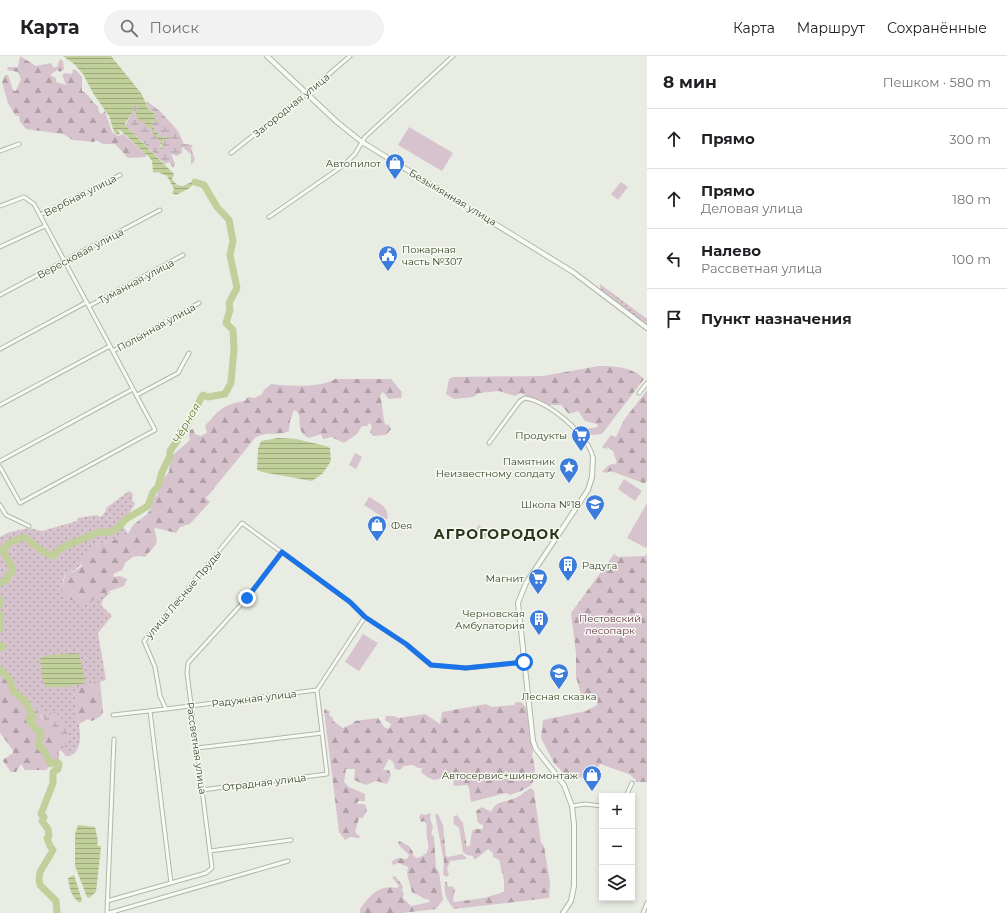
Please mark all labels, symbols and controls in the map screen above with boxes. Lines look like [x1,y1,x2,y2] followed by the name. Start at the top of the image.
[104,10,384,46] search box
[20,16,80,39] text: Карта
[118,17,140,39] icon: search
[150,18,199,37] text: Поиск
[733,19,775,37] text: Карта
[797,19,865,37] text: Маршрут
[887,19,987,37] text: Сохранённые
[250,70,332,140] street label: Загородная улица
[663,72,717,92] text: 8 мин
[883,74,991,90] text: Пешком · 580 m
[663,128,685,150] icon: ahead
[701,129,755,148] text: Прямо
[949,131,991,147] text: 300 m
[384,152,406,180] shop icon: Автопилот
[326,157,381,170] place label: Автопилот
[407,166,499,229] street label: Безымянная улица
[42,172,119,219] street label: Вербная улица
[701,181,755,200] text: Прямо
[663,188,685,210] icon: ahead
[952,191,991,207] text: 180 m
[701,200,803,216] text: Деловая улица
[35,225,126,282] street label: Вересковая улица
[701,241,761,260] text: Налево
[402,243,463,268] place label: Пожарная часть №307
[377,244,399,272] public building icon: Пожарная часть №307
[663,248,685,270] icon: left
[952,251,991,267] text: 100 m
[96,256,176,307] street label: Туманная улица
[701,260,822,276] text: Рассветная улица
[115,300,198,354] street label: Полынная улица
[663,308,685,330] icon: arrive
[701,309,852,328] text: Пункт назначения
[169,400,203,446] water label: Чёрная
[570,424,592,452] supermarket icon: Продукты
[515,429,567,442] place label: Продукты
[436,455,555,480] place label: Памятник Неизвестному солдату
[558,456,580,484] place icon: Памятник Неизвестному солдату
[584,493,606,521] school or university icon: Школа №18
[521,498,581,511] place label: Школа №18
[366,514,388,542] shop icon: Фея
[391,519,412,532] place label: Фея
[434,525,560,543] district label: АГРОГОРОДОК
[142,547,224,642] street label: улица Лесные Пруды
[557,554,579,582] building icon: Радуга
[582,559,617,572] place label: Радуга
[527,567,549,595] supermarket icon: Магнит
[485,572,524,585] place label: Магнит
[238,589,256,607] route end
[455,607,525,632] place label: Черновская Амбулатория
[528,608,550,636] building icon: Черновская Амбулатория
[579,612,641,637] park label: Пестовский лесопарк
[515,653,533,671] route start
[548,662,570,690] school or university icon: Лесная сказка
[211,687,297,710] street label: Радужная улица
[522,690,596,703] place label: Лесная сказка
[184,701,209,795] street label: Рассветная улица
[581,764,603,792] shop icon: Автосервис+шиномонтаж
[442,769,579,782] place label: Автосервис+шиномонтаж
[221,771,307,794] street label: Отрадная улица
[599,793,635,901] map controls
[599,793,635,829] button: +
[599,829,635,865] button: −
[599,865,635,901] button: layers

